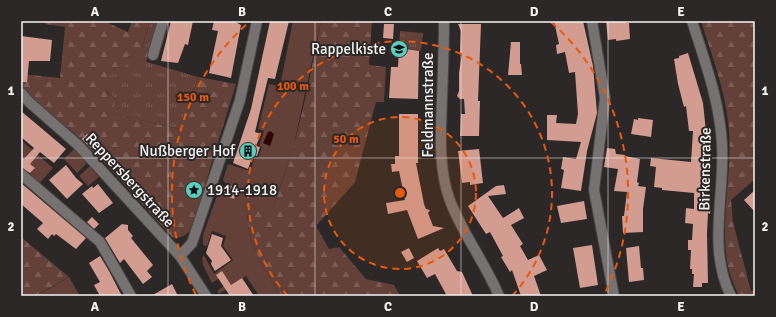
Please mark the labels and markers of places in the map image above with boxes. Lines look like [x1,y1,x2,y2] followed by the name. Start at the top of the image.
[389,39,409,59] school or university icon: Rappelkiste
[311,40,386,58] place label: Rappelkiste
[238,141,258,161] building icon: Nußberger Hof
[139,142,236,160] place label: Nußberger Hof
[184,180,204,200] place icon: 1914-1918
[207,181,277,199] place label: 1914-1918
[393,186,407,200] centre of rings

